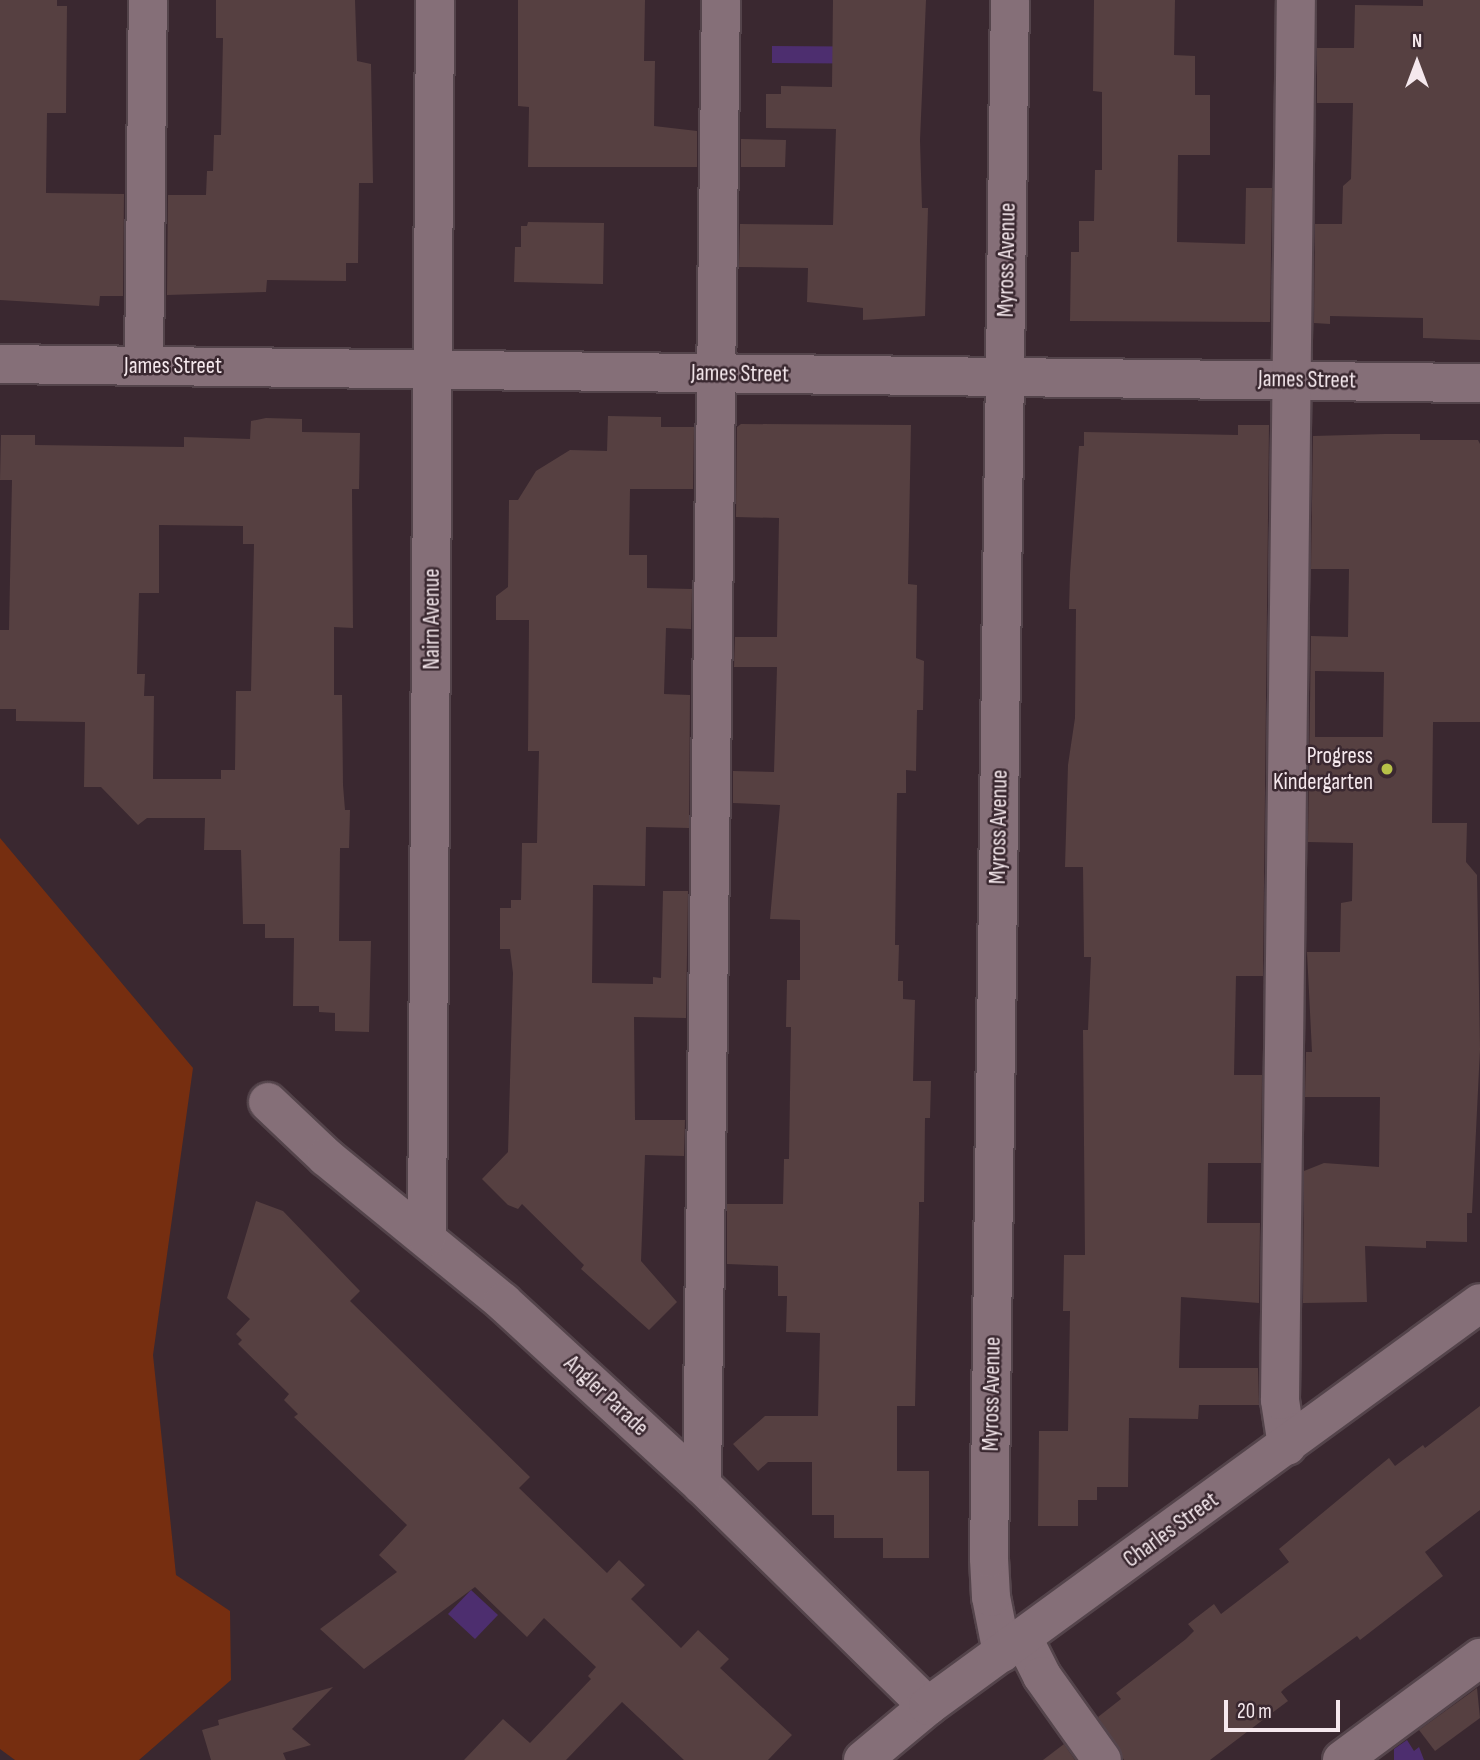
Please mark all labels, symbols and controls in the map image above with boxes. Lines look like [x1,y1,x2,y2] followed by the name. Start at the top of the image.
[1382,28,1452,98] north arrow
[1412,30,1422,53] text: N
[992,203,1022,317] street label: Myross Avenue
[124,352,222,380] street label: James Street
[691,359,789,389] street label: James Street
[1258,365,1356,395] street label: James Street
[418,568,446,670] street label: Nairn Avenue
[1273,742,1373,796] place label: Progress Kindergarten
[1379,761,1395,777] marker: Progress Kindergarten
[984,770,1014,884] street label: Myross Avenue
[977,1337,1007,1451] street label: Myross Avenue
[558,1350,654,1442] street label: Angler Parade
[1118,1486,1224,1574] street label: Charles Street
[1228,1686,1344,1730] scale bar
[1237,1699,1272,1724] text: 20 m

